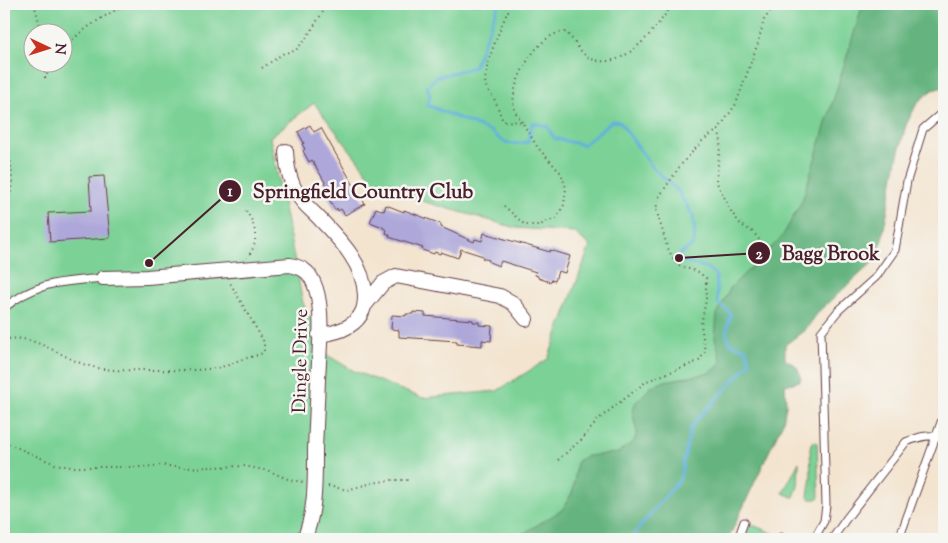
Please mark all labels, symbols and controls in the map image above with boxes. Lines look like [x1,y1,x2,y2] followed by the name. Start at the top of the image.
[22,22,72,72] north arrow
[49,42,69,55] text: N
[217,173,483,208] callout: Springfield Country Club
[253,179,473,208] text: Springfield Country Club
[227,182,233,203] text: 1
[747,236,890,271] callout: Bagg Brook
[782,241,880,270] text: Bagg Brook
[755,245,763,266] text: 2
[287,308,316,414] street label: Dingle Drive

